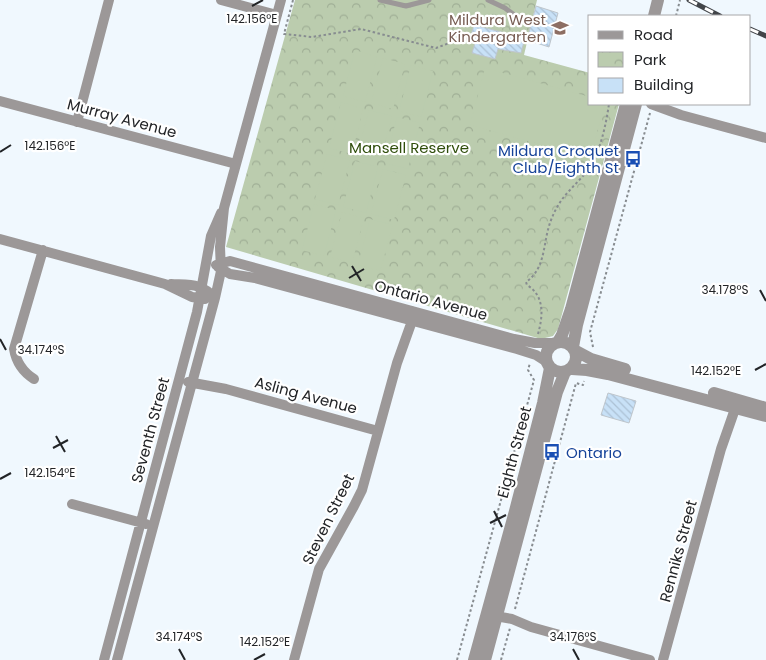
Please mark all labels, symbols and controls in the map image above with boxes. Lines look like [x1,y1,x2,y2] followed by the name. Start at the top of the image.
[448,9,546,47] place label: Mildura West Kindergarten
[227,10,277,27] text: 142.156°E
[588,15,751,105] legend
[550,18,570,38] school or university icon: Mildura West Kindergarten
[634,24,673,45] text: Road
[634,49,666,70] text: Park
[634,74,694,95] text: Building
[65,93,179,143] street label: Murray Avenue
[25,137,75,154] text: 142.156°E
[349,137,469,158] park label: Mansell Reserve
[498,140,619,178] place label: Mildura Croquet Club/Eighth St
[623,149,643,169] bus stop icon: Mildura Croquet Club/Eighth St
[372,275,490,325] street label: Ontario Avenue
[701,281,749,298] text: 34.178°S
[17,341,65,358] text: 34.174°S
[691,362,741,379] text: 142.152°E
[252,371,360,419] street label: Asling Avenue
[126,375,174,485] street label: Seventh Street
[492,404,536,500] street label: Eighth Street
[542,442,562,462] bus stop icon: Ontario
[566,442,622,463] place label: Ontario
[25,464,75,481] text: 142.154°E
[297,470,359,568] street label: Steven Street
[654,498,702,604] street label: Renniks Street
[155,628,203,645] text: 34.174°S
[549,628,597,645] text: 34.176°S
[240,633,290,650] text: 142.152°E

